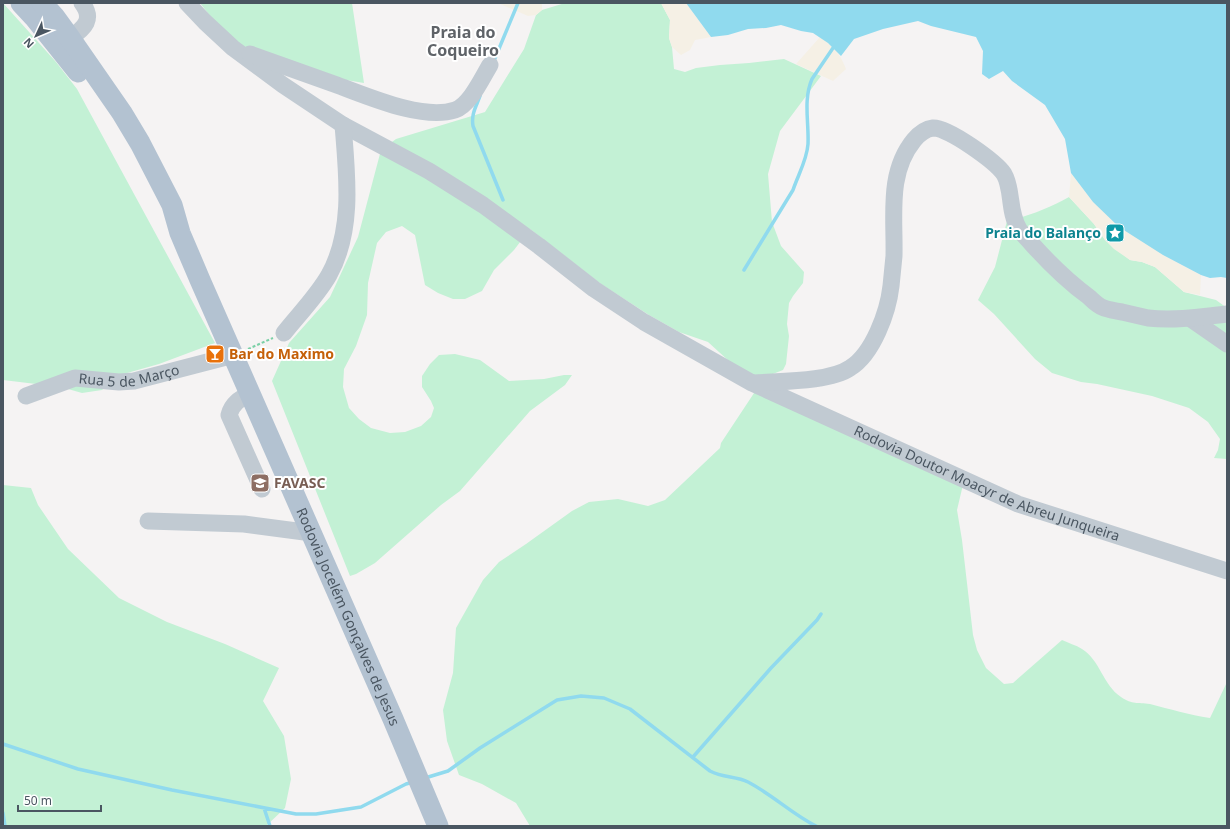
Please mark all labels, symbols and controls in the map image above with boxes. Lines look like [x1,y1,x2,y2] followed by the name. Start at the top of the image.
[16,16,56,56] north arrow
[427,21,499,61] district label: Praia do Coqueiro
[20,35,37,52] text: N
[1104,222,1126,244] place icon: Praia do Balanço
[985,223,1101,242] place label: Praia do Balanço
[204,343,226,365] bar icon: Bar do Maximo
[229,344,334,363] place label: Bar do Maximo
[78,360,181,391] street label: Rua 5 de Março
[851,421,1122,545] street label: Rodovia Doutor Moacyr de Abreu Junqueira
[249,472,271,494] school or university icon: FAVASC
[274,473,325,492] place label: FAVASC
[292,505,405,729] street label: Rodovia Jocelém Gonçalves de Jesus
[18,787,101,813] scale bar
[24,792,52,809] text: 50 m

